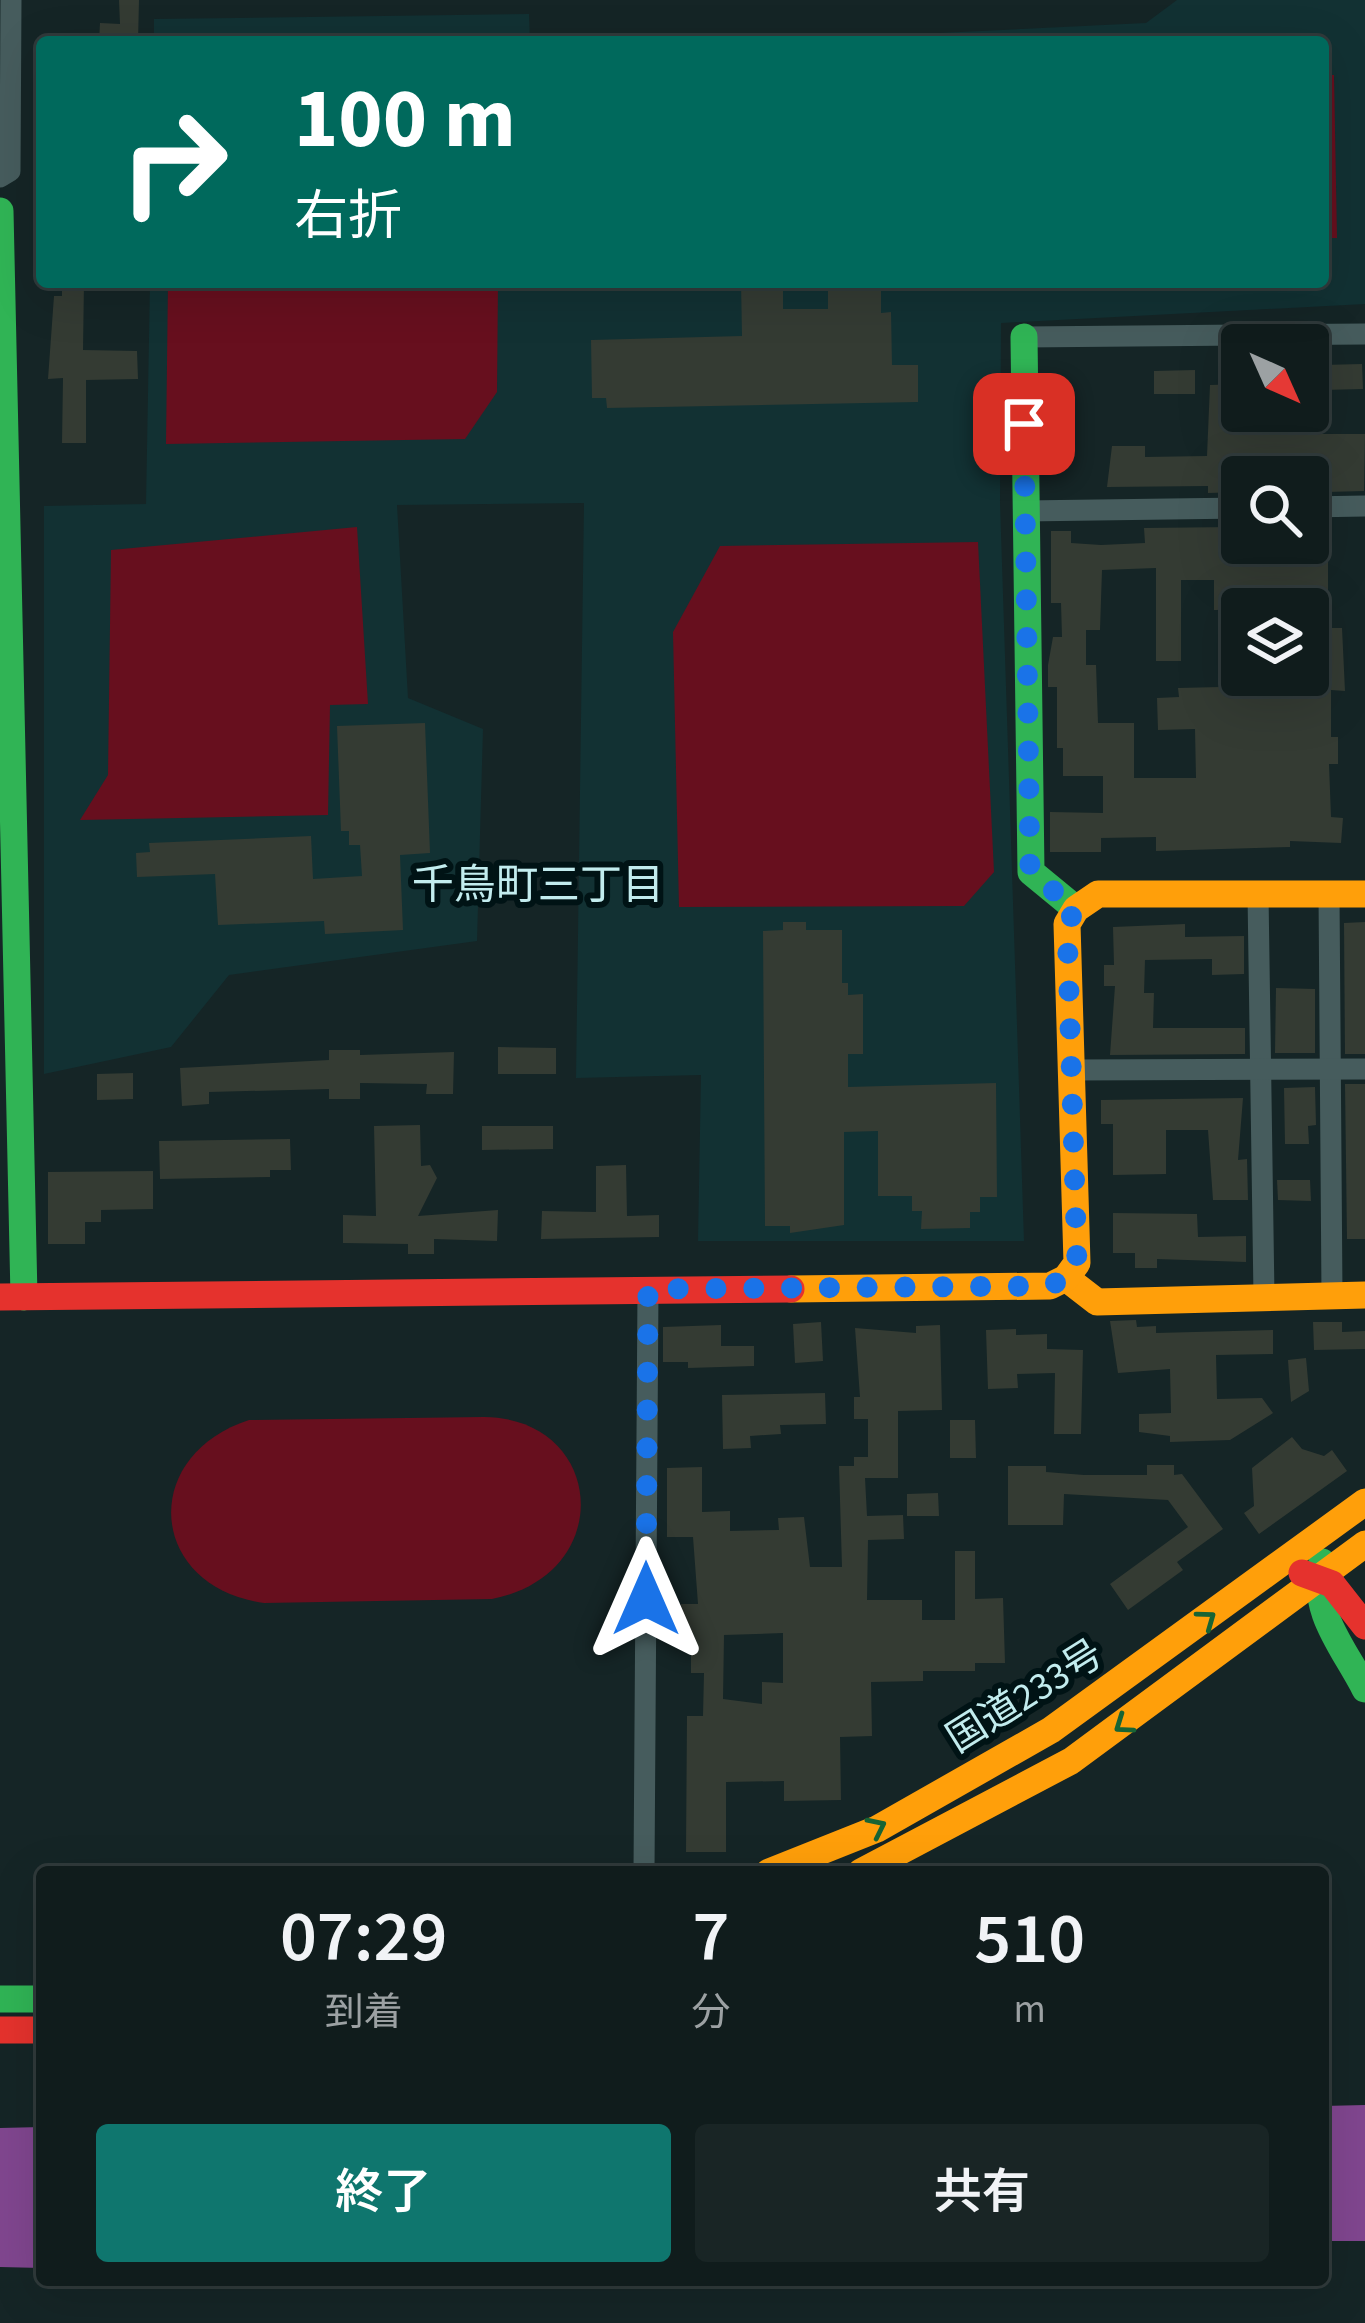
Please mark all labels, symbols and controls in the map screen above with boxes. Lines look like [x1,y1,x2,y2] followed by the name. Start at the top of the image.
[294,60,516,180] text: 100 m
[96,84,252,240] icon: right
[294,179,402,256] text: 右折
[1221,324,1329,432] north arrow
[1221,324,1329,696] map controls
[973,373,1075,475] pin
[991,391,1057,457] icon: arrive
[1221,456,1329,564] button: search
[1221,588,1329,696] button: layers
[412,856,664,916] district label: 千鳥町三丁目
[583,1536,709,1662] position arrow
[1193,1612,1215,1634] one-way arrow
[936,1627,1114,1767] street label: 国道233号
[1114,1711,1136,1733] one-way arrow
[865,1818,887,1841] one-way arrow
[280,1886,447,1989] text: 07:29
[692,1886,729,1989] text: 7
[974,1888,1085,1991] text: 510
[1014,1982,1046,2038] text: m
[325,1985,403,2041] text: 到着
[691,1985,730,2041] text: 分
[96,2124,671,2262] button: 終了
[695,2124,1269,2262] button: 共有

